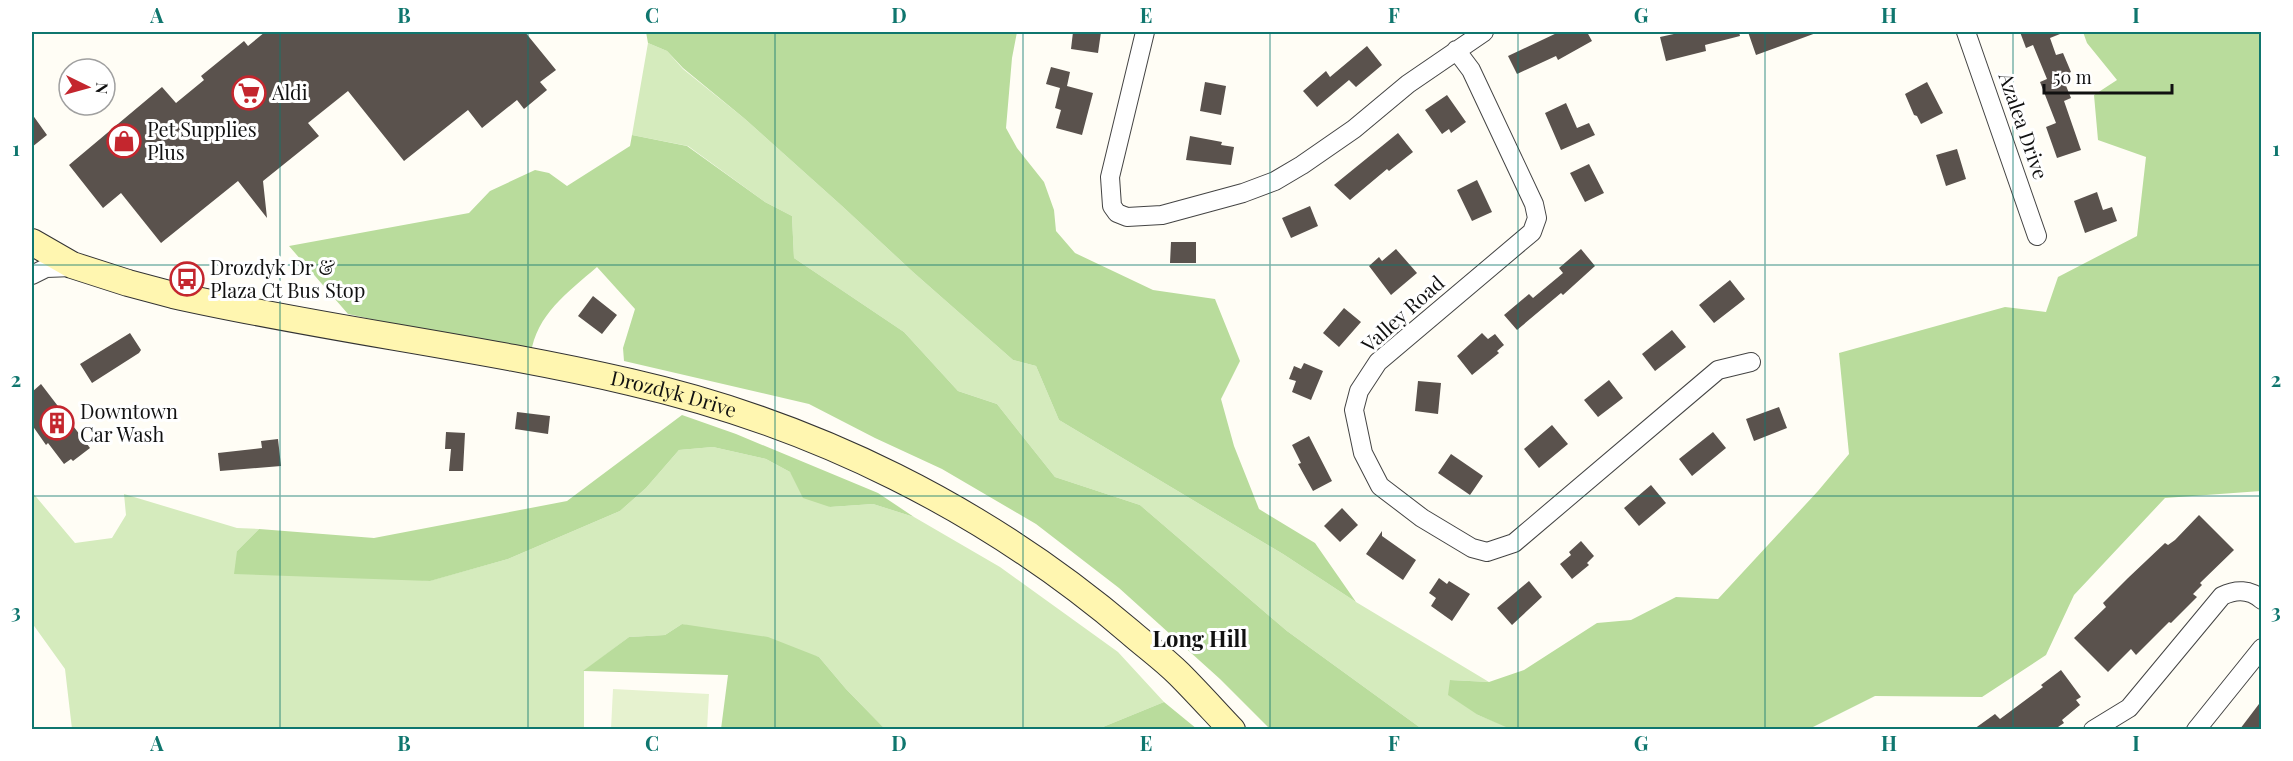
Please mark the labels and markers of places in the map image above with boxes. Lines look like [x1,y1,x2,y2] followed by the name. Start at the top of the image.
[231,75,267,111] supermarket icon: Aldi
[271,78,308,105] place label: Aldi
[147,115,257,165] place label: Pet Supplies Plus
[106,123,142,159] shop icon: Pet Supplies Plus
[210,253,365,303] place label: Drozdyk Dr & Plaza Ct Bus Stop
[169,261,205,297] bus stop icon: Drozdyk Dr & Plaza Ct Bus Stop
[80,397,178,447] place label: Downtown Car Wash
[39,405,75,441] building icon: Downtown Car Wash

